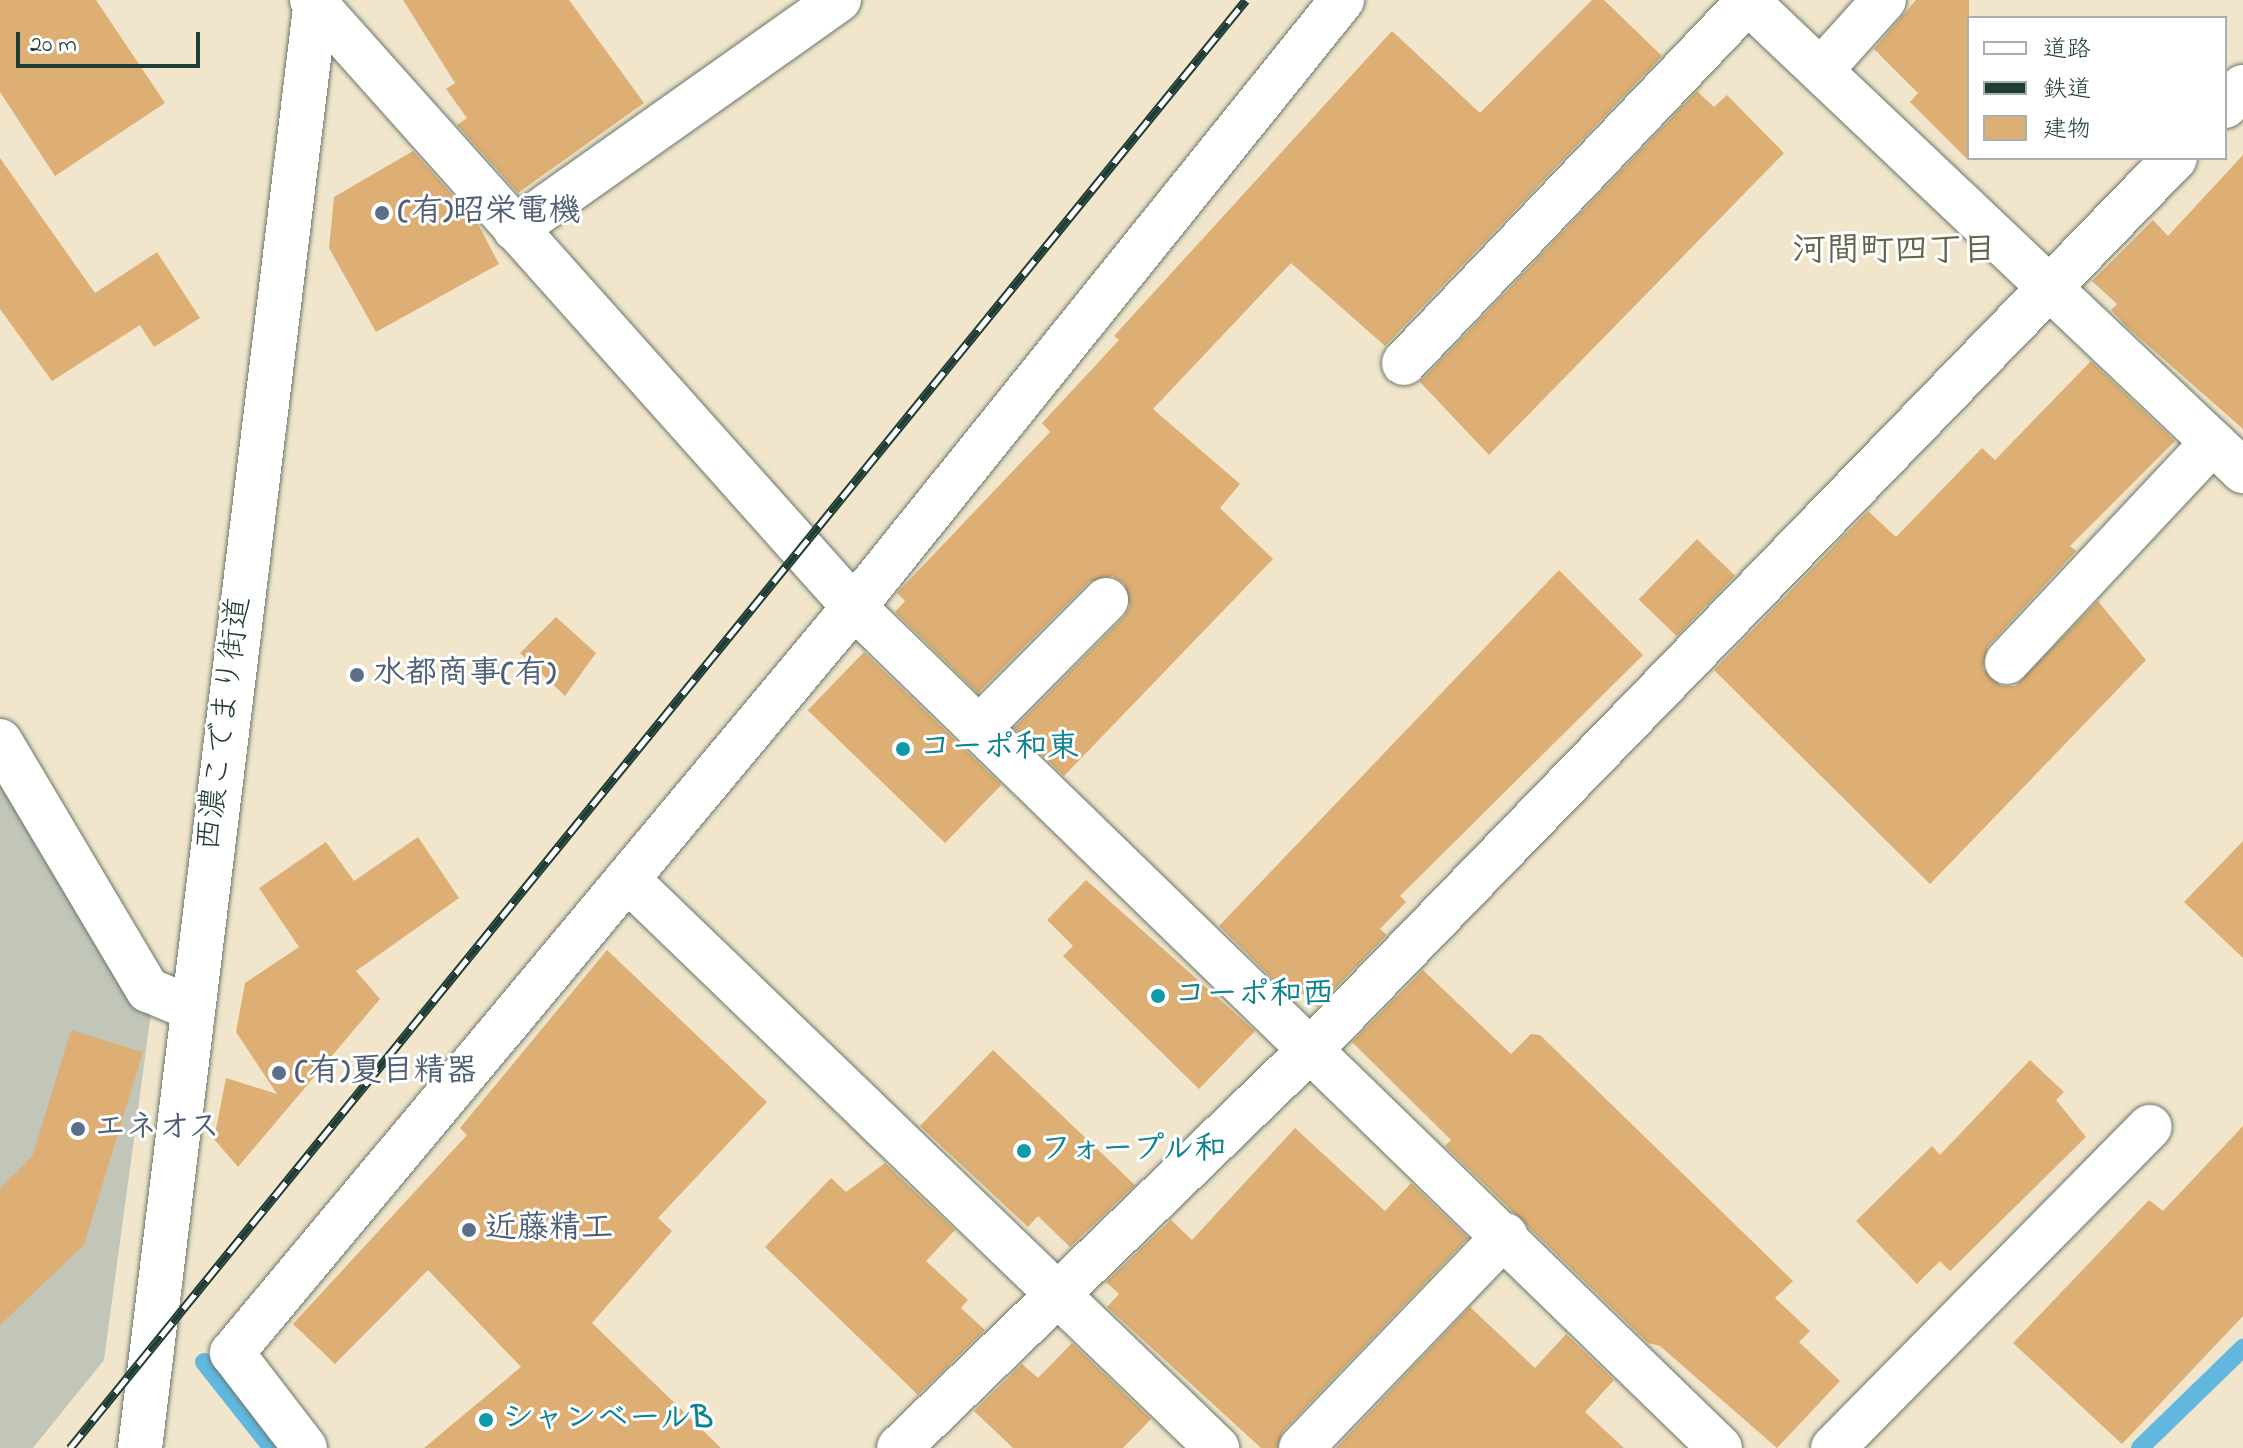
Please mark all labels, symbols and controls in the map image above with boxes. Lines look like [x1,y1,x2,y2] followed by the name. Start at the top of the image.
[20,16,204,66] scale bar
[1967,16,2227,160] legend
[30,28,77,63] text: 20 m
[2043,33,2091,68] text: 道路
[2043,73,2091,108] text: 鉄道
[2043,113,2091,148] text: 建物
[398,194,581,232] place label: (有)昭栄電機
[373,204,391,222] marker: (有)昭栄電機
[1792,233,1996,273] district label: 河間町四丁目
[191,595,261,853] street label: 西濃こでまり街道
[373,656,556,694] place label: 水都商事(有)
[348,666,366,684] marker: 水都商事(有)
[919,730,1079,768] place label: コーポ和東
[894,740,912,758] marker: コーポ和東
[1174,977,1334,1015] place label: コーポ和西
[1149,987,1167,1005] marker: コーポ和西
[295,1054,478,1092] place label: (有)夏目精器
[270,1064,288,1082] marker: (有)夏目精器
[94,1110,222,1148] place label: エネオス
[69,1120,87,1138] marker: エネオス
[1040,1132,1232,1170] place label: フォープル和
[1015,1142,1033,1160] marker: フォープル和
[485,1211,613,1249] place label: 近藤精工
[460,1221,478,1239] marker: 近藤精工
[502,1401,716,1439] place label: シャンベールB
[477,1411,495,1429] marker: シャンベールB

